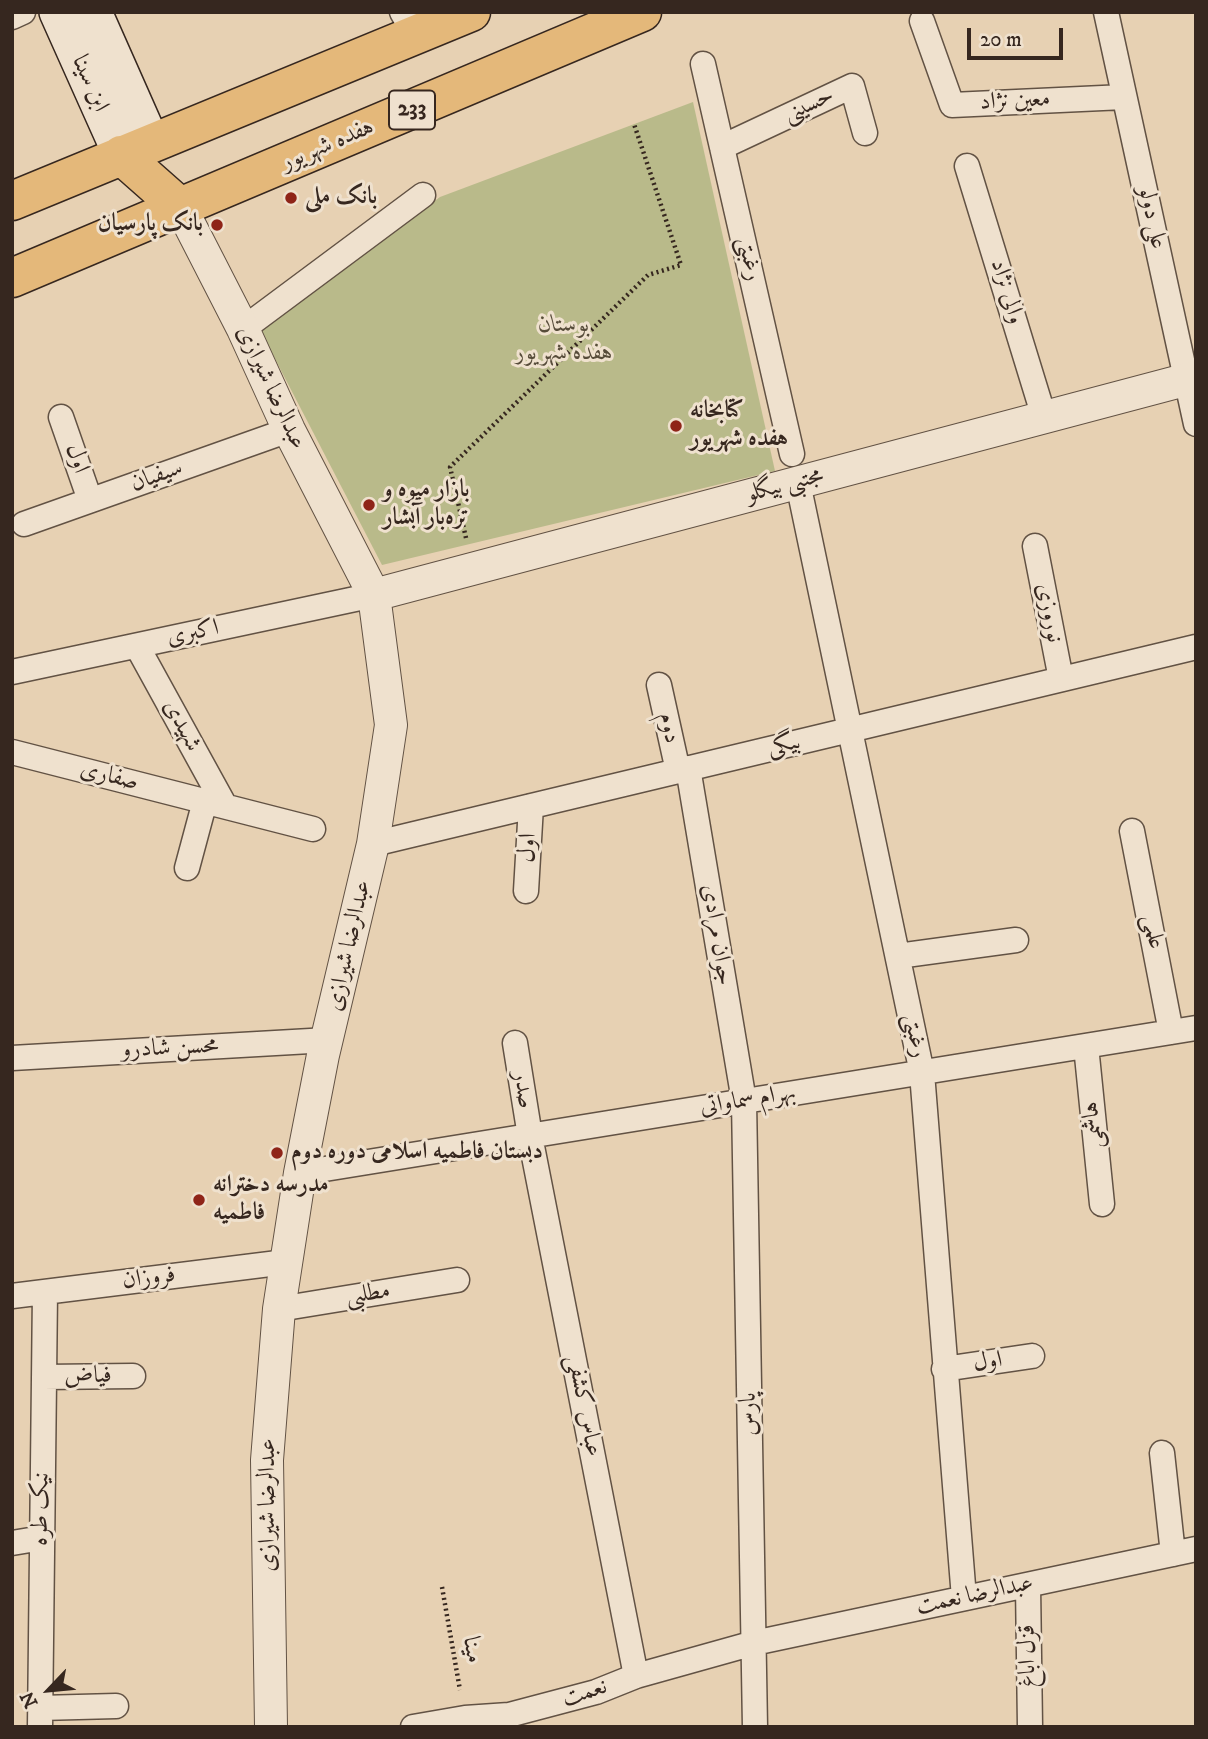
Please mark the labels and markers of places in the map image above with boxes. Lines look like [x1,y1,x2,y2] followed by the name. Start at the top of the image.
[305,184,377,212] place label: بانک ملی
[283,190,299,206] marker: بانک ملی
[98,211,203,239] place label: بانک پارسیان
[209,217,225,233] marker: بانک پارسیان
[690,398,788,454] place label: کتابخانه هفده شهریور
[668,418,684,434] marker: کتابخانه هفده شهریور
[383,477,470,533] place label: بازار میوه و تره‌بار آبشار
[361,497,377,513] marker: بازار میوه و تره‌بار آبشار
[291,1139,543,1167] place label: دبستان فاطمیه اسلامی دوره دوم
[269,1145,285,1161] marker: دبستان فاطمیه اسلامی دوره دوم
[213,1172,328,1228] place label: مدرسه دخترانه فاطمیه
[191,1192,207,1208] marker: مدرسه دخترانه فاطمیه

